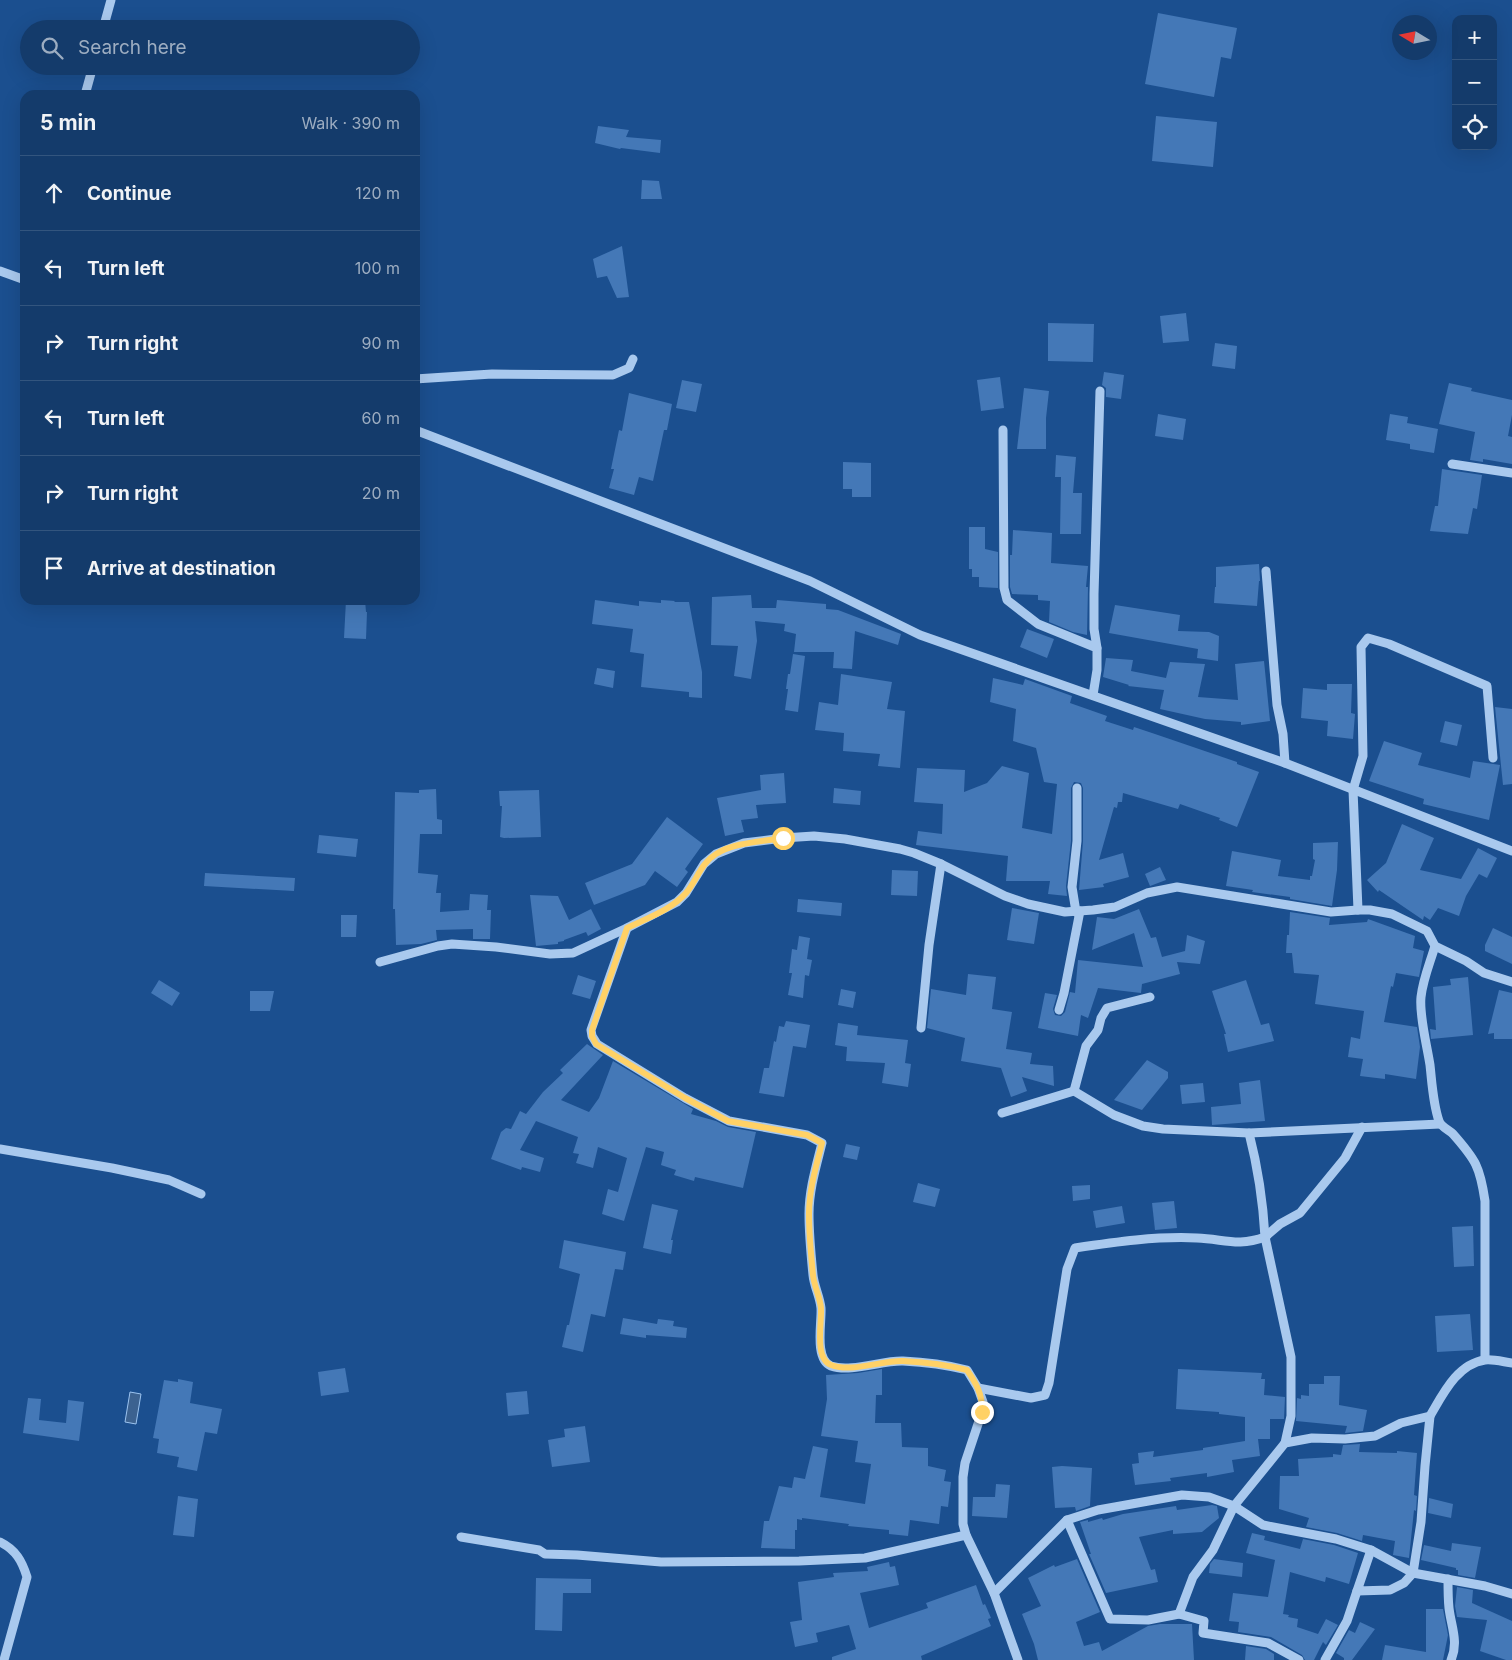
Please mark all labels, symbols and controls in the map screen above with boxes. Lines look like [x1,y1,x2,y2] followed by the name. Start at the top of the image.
[1392,15,1437,60] north arrow
[1452,15,1497,150] map controls
[1452,15,1497,60] button: +
[20,20,420,75] search box
[38,34,66,62] icon: search
[78,36,187,59] text: Search here
[1452,60,1497,105] button: −
[1452,105,1497,150] button: locate
[40,110,96,135] text: 5 min
[301,113,400,133] text: Walk · 390 m
[40,179,68,207] icon: ahead
[87,182,172,205] text: Continue
[355,183,400,203] text: 120 m
[40,254,68,282] icon: left
[87,257,165,280] text: Turn left
[355,258,400,278] text: 100 m
[40,329,68,357] icon: right
[87,332,178,355] text: Turn right
[361,333,400,353] text: 90 m
[40,404,68,432] icon: left
[87,407,165,430] text: Turn left
[361,408,400,428] text: 60 m
[40,479,68,507] icon: right
[87,482,178,505] text: Turn right
[362,483,400,503] text: 20 m
[40,554,68,582] icon: arrive
[87,557,276,580] text: Arrive at destination
[772,827,795,850] route start
[971,1401,994,1424] route end

